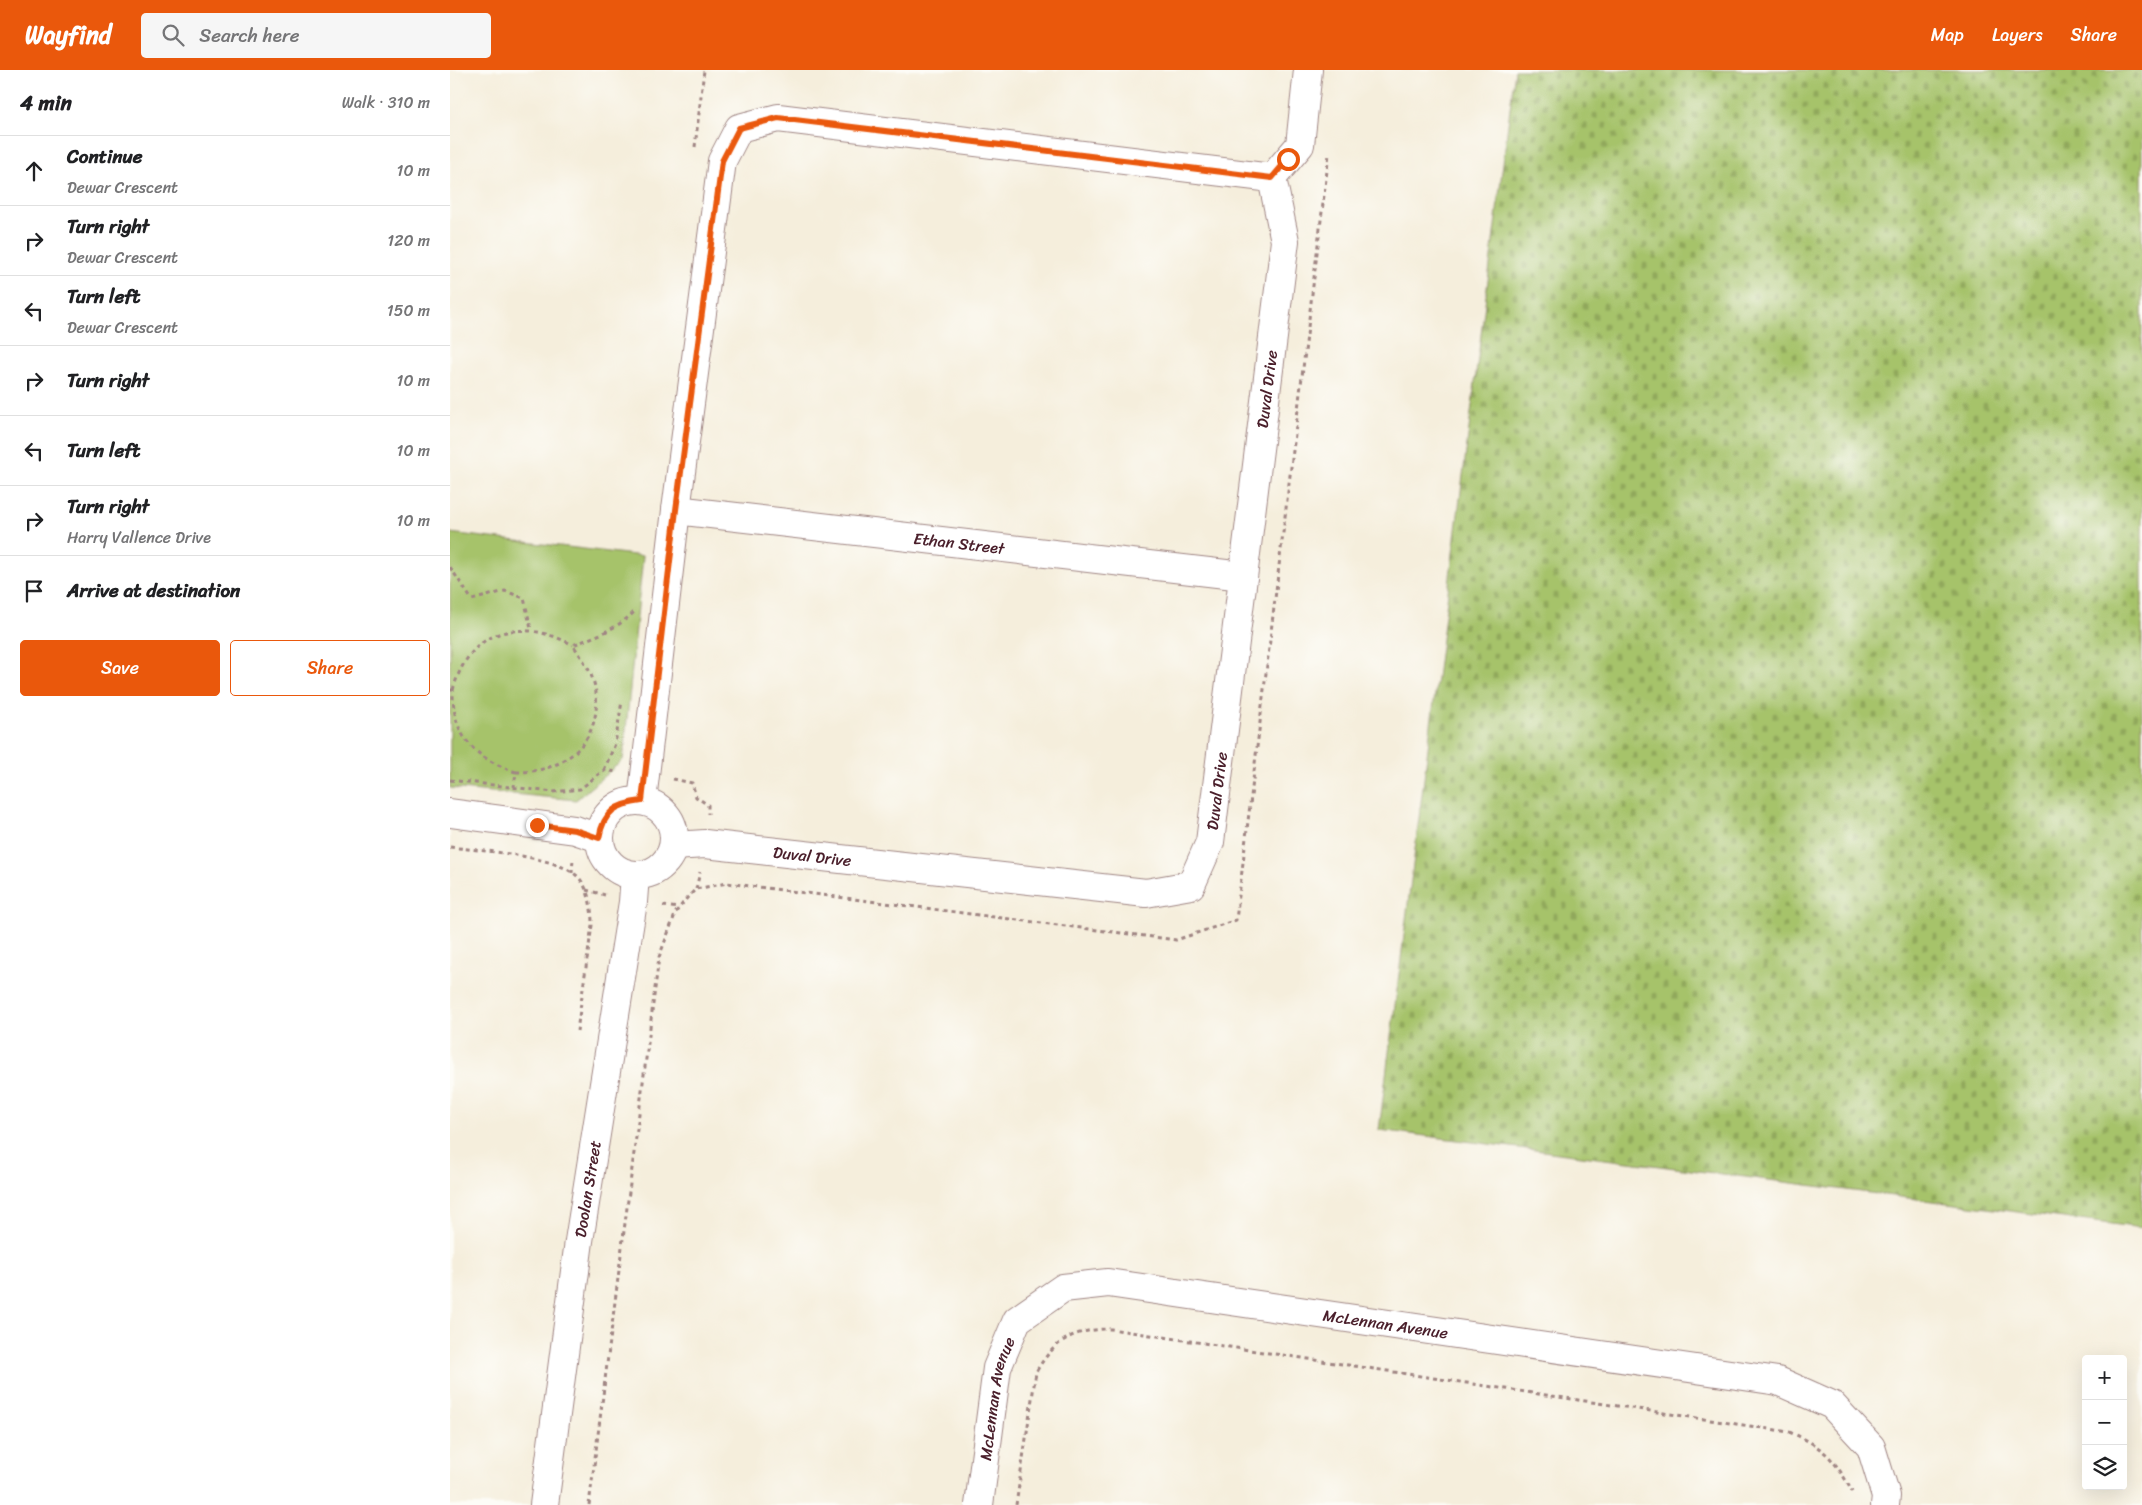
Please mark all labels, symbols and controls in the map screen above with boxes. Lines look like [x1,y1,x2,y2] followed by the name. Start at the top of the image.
[141,13,491,58] search box
[25,14,111,56] text: Wayfind
[199,19,299,52] text: Search here
[1931,19,1964,51] text: Map
[1992,19,2043,51] text: Layers
[2071,19,2117,51] text: Share
[159,21,187,49] icon: search
[20,84,72,122] text: 4 min
[342,88,430,117] text: Walk · 310 m
[67,140,143,173] text: Continue
[1277,148,1300,171] route start
[397,156,430,185] text: 10 m
[20,157,48,185] icon: ahead
[67,173,178,202] text: Dewar Crescent
[67,210,149,243] text: Turn right
[387,226,430,255] text: 120 m
[20,227,48,255] icon: right
[67,243,178,272] text: Dewar Crescent
[67,280,140,313] text: Turn left
[387,296,430,325] text: 150 m
[20,297,48,325] icon: left
[67,313,178,342] text: Dewar Crescent
[1247,348,1286,430] street label: Duval Drive
[67,364,149,397] text: Turn right
[397,366,430,395] text: 10 m
[20,367,48,395] icon: right
[67,434,140,467] text: Turn left
[397,436,430,465] text: 10 m
[20,437,48,465] icon: left
[67,490,149,523] text: Turn right
[397,506,430,535] text: 10 m
[20,507,48,535] icon: right
[67,523,211,552] text: Harry Vallence Drive
[912,523,1007,563] street label: Ethan Street
[67,574,240,607] text: Arrive at destination
[20,577,48,605] icon: arrive
[20,640,220,696] button: Save
[230,640,430,696] button: Share
[1197,750,1236,832] street label: Duval Drive
[526,814,549,837] route end
[772,837,853,875] street label: Duval Drive
[565,1138,609,1240] street label: Doolan Street
[1321,1300,1450,1347] street label: McLennan Avenue
[970,1332,1023,1462] street label: McLennan Avenue
[2082,1355,2127,1490] map controls
[2082,1355,2127,1400] button: +
[2082,1400,2127,1445] button: −
[2082,1445,2127,1490] button: layers

